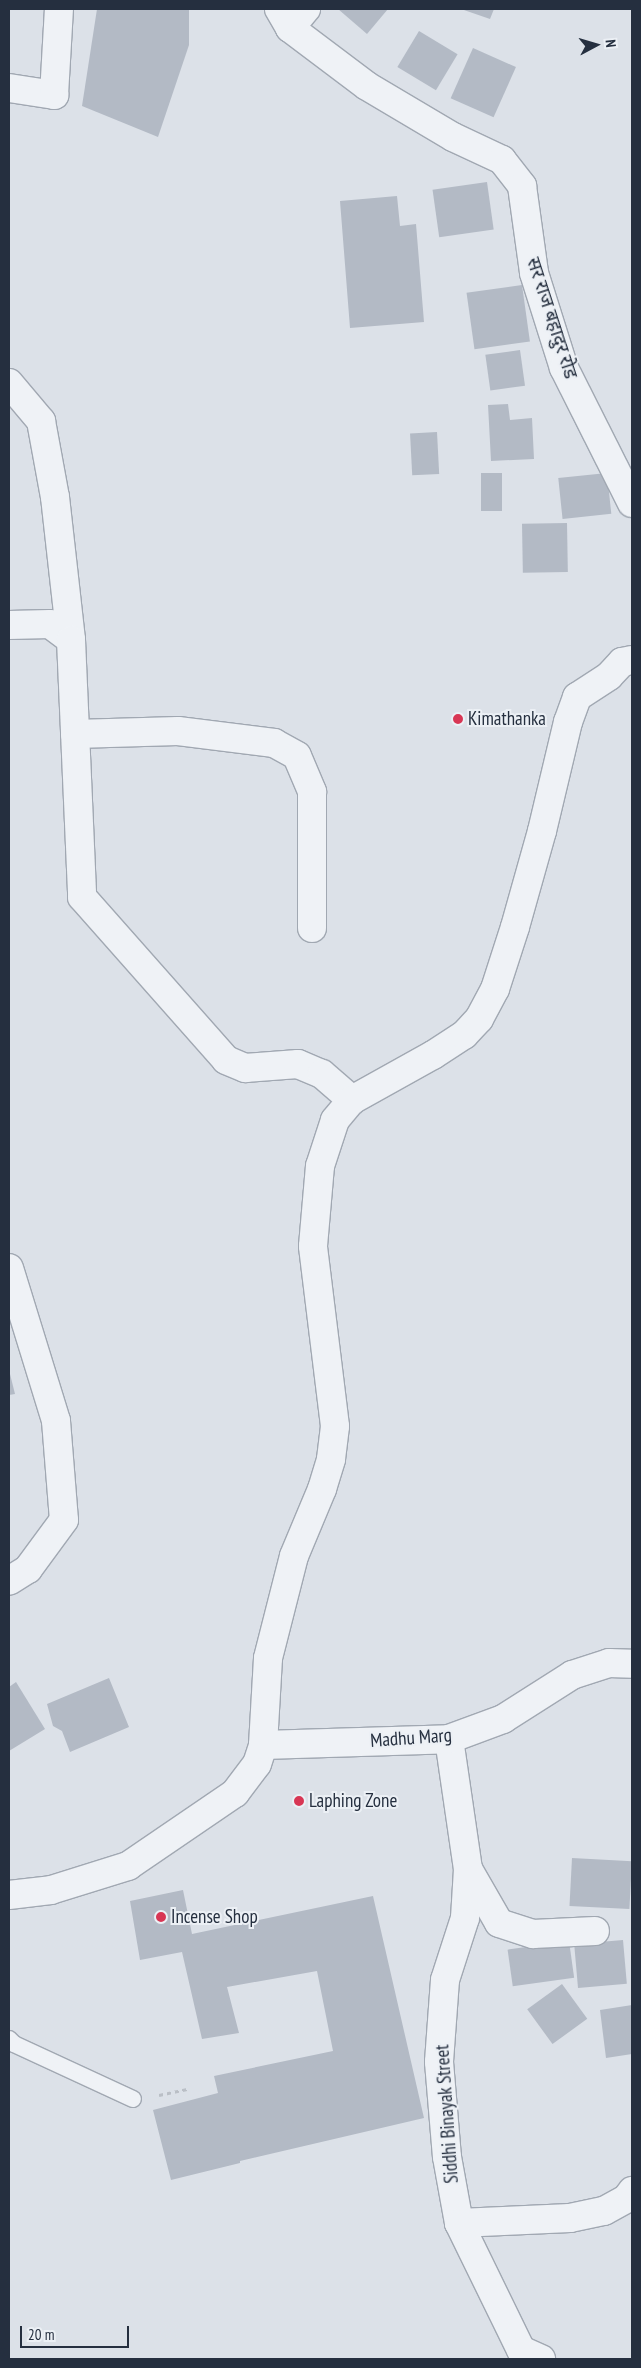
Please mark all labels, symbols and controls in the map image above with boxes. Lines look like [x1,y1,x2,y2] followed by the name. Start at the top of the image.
[571,20,621,70] north arrow
[602,39,620,48] text: N
[522,255,582,381] street label: सर राज बहादुर रोड
[468,708,546,730] place label: Kimathanka
[452,713,464,725] marker: Kimathanka
[369,1724,453,1752] street label: Madhu Marg
[309,1790,398,1812] place label: Laphing Zone
[293,1795,305,1807] marker: Laphing Zone
[171,1906,258,1928] place label: Incense Shop
[155,1911,167,1923] marker: Incense Shop
[431,2044,463,2184] street label: Siddhi Binayak Street
[22,2316,131,2348] scale bar
[28,2325,54,2344] text: 20 m

